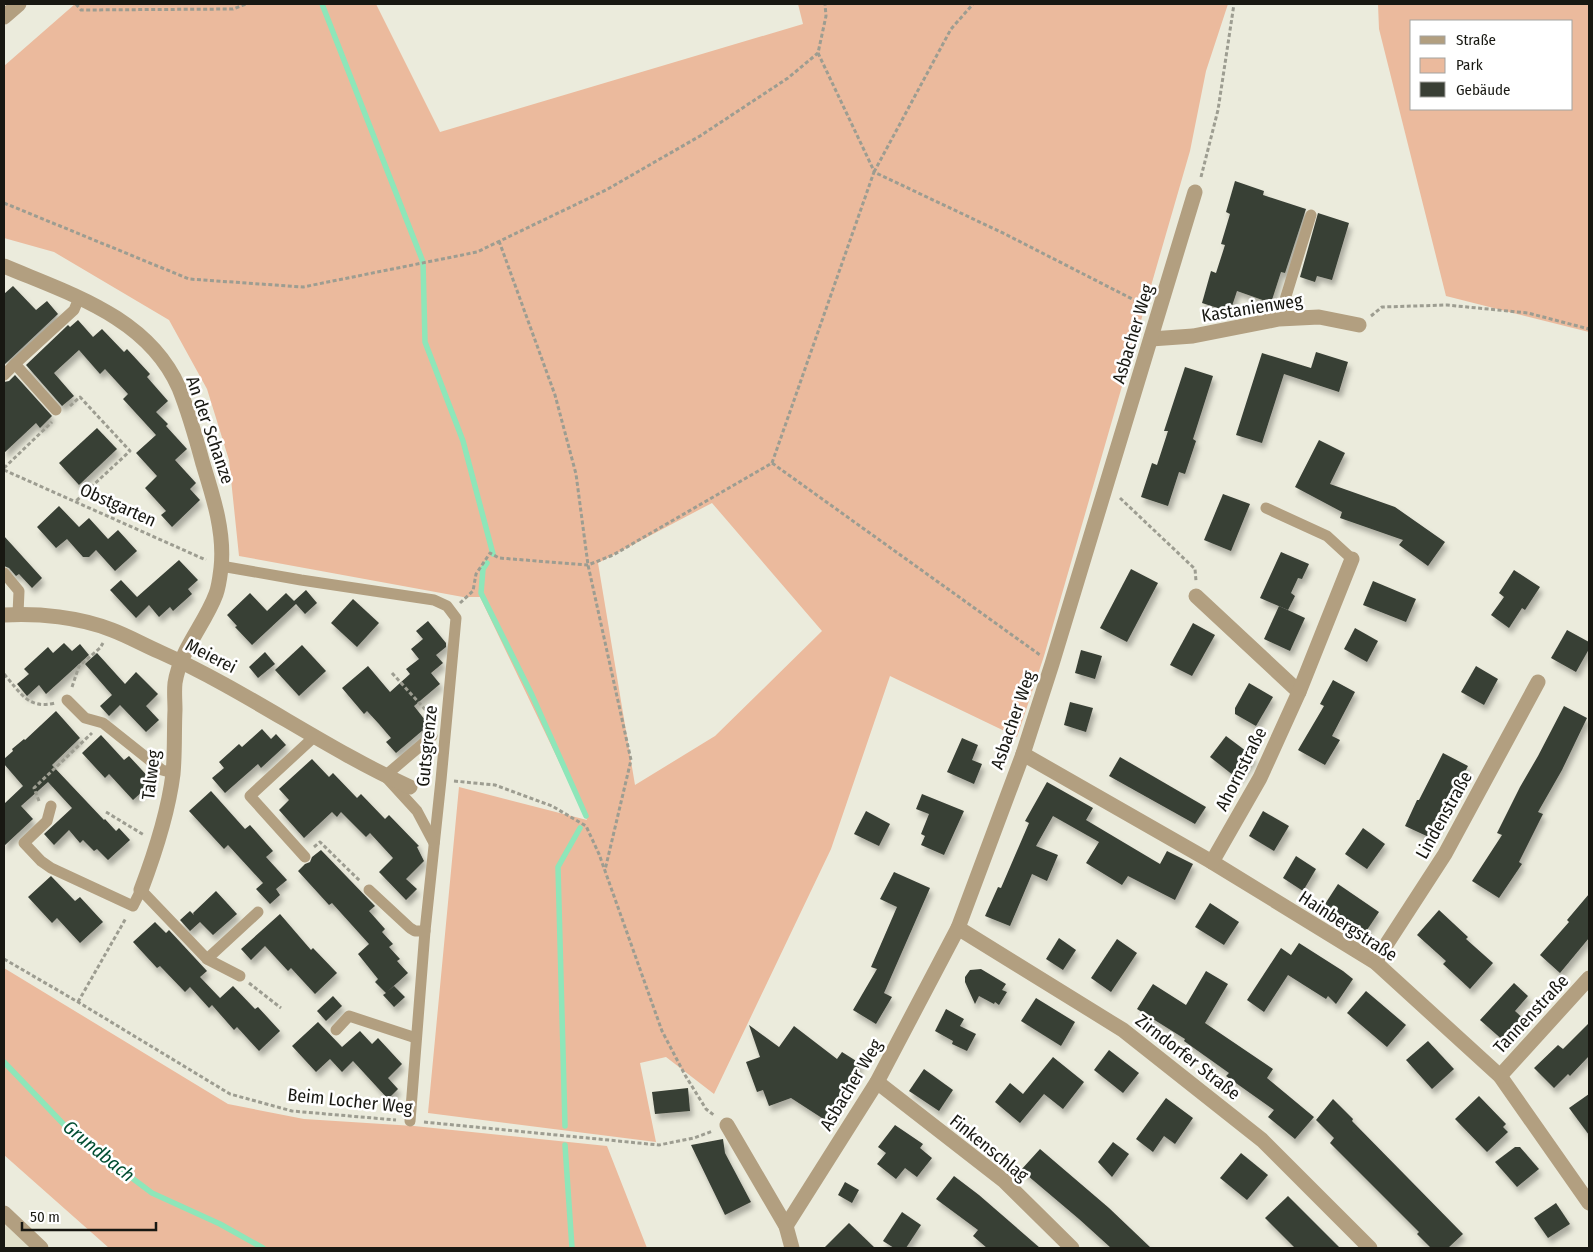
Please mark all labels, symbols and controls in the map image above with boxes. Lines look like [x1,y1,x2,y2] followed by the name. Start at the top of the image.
[1410,20,1573,110] legend
[1456,31,1496,49] text: Straße
[1456,56,1483,74] text: Park
[1456,81,1511,99] text: Gebäude
[1107,281,1159,386] street label: Asbacher Weg
[1200,289,1305,327] street label: Kastanienweg
[181,373,239,487] street label: An der Schanze
[76,478,160,532] street label: Obstgarten
[182,634,240,678] street label: Meierei
[986,667,1040,772] street label: Asbacher Weg
[412,704,442,788] street label: Gutsgrenze
[1211,723,1271,814] street label: Ahornstraße
[137,748,165,801] street label: Talweg
[1411,767,1477,863] street label: Lindenstraße
[1295,886,1402,966] street label: Hainbergstraße
[1489,970,1573,1058] street label: Tannenstraße
[1131,1009,1245,1105] street label: Zirndorfer Straße
[815,1035,887,1135] street label: Asbacher Weg
[286,1083,414,1119] street label: Beim Locher Weg
[945,1110,1033,1187] street label: Finkenschlag
[59,1115,139,1187] water label: Grundbach
[22,1200,156,1232] scale bar
[30,1208,60,1226] text: 50 m

